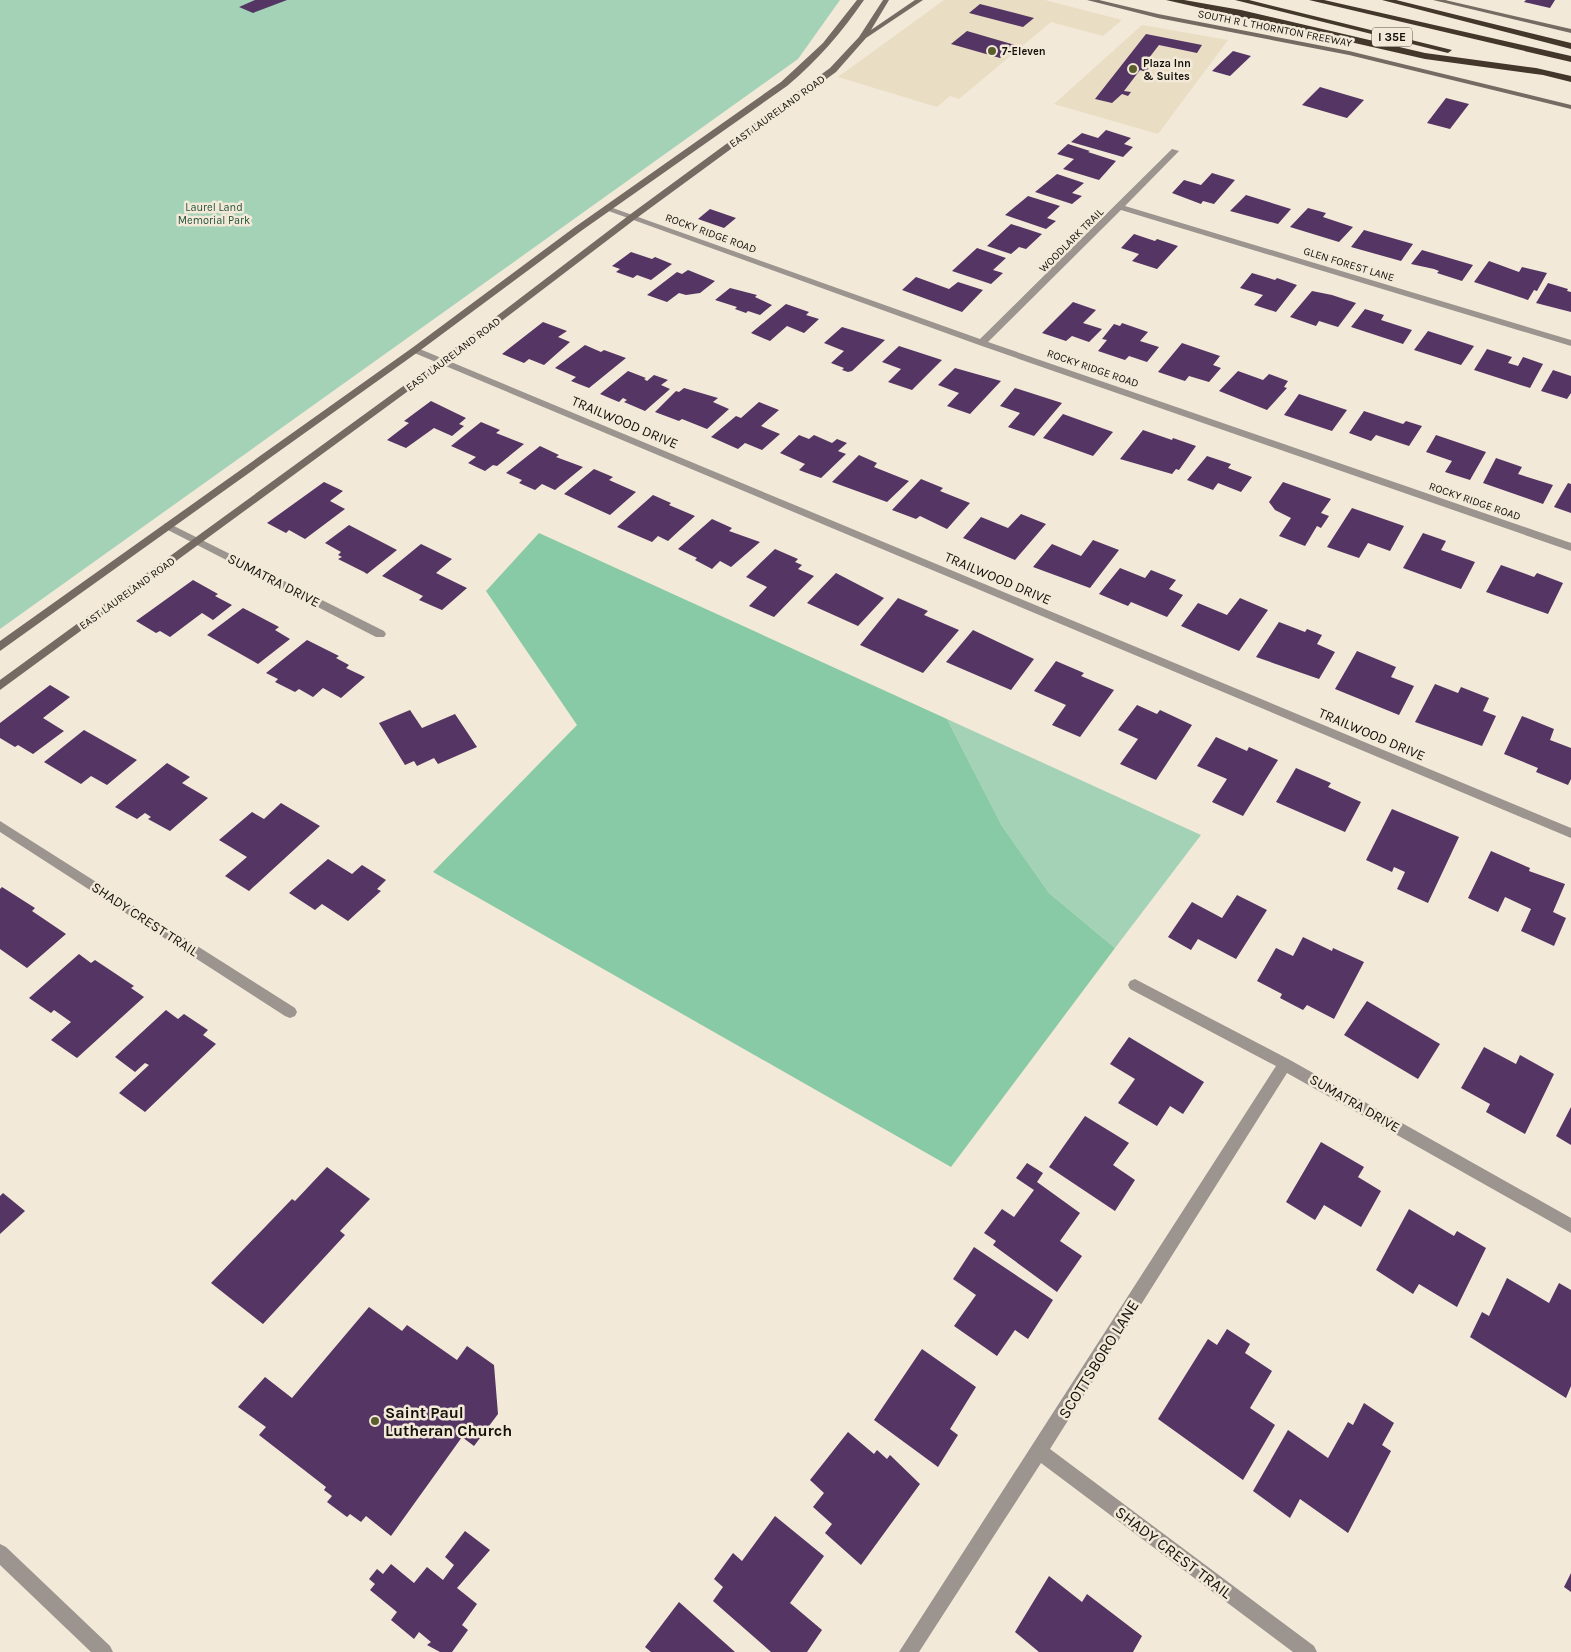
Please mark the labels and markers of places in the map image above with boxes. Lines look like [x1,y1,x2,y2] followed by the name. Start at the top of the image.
[986,45,998,57] marker: 7-Eleven
[1002,45,1046,58] place label: 7-Eleven
[1143,57,1191,83] place label: Plaza Inn & Suites
[1127,63,1139,75] marker: Plaza Inn & Suites
[385,1403,512,1440] place label: Saint Paul Lutheran Church
[369,1415,381,1427] marker: Saint Paul Lutheran Church

